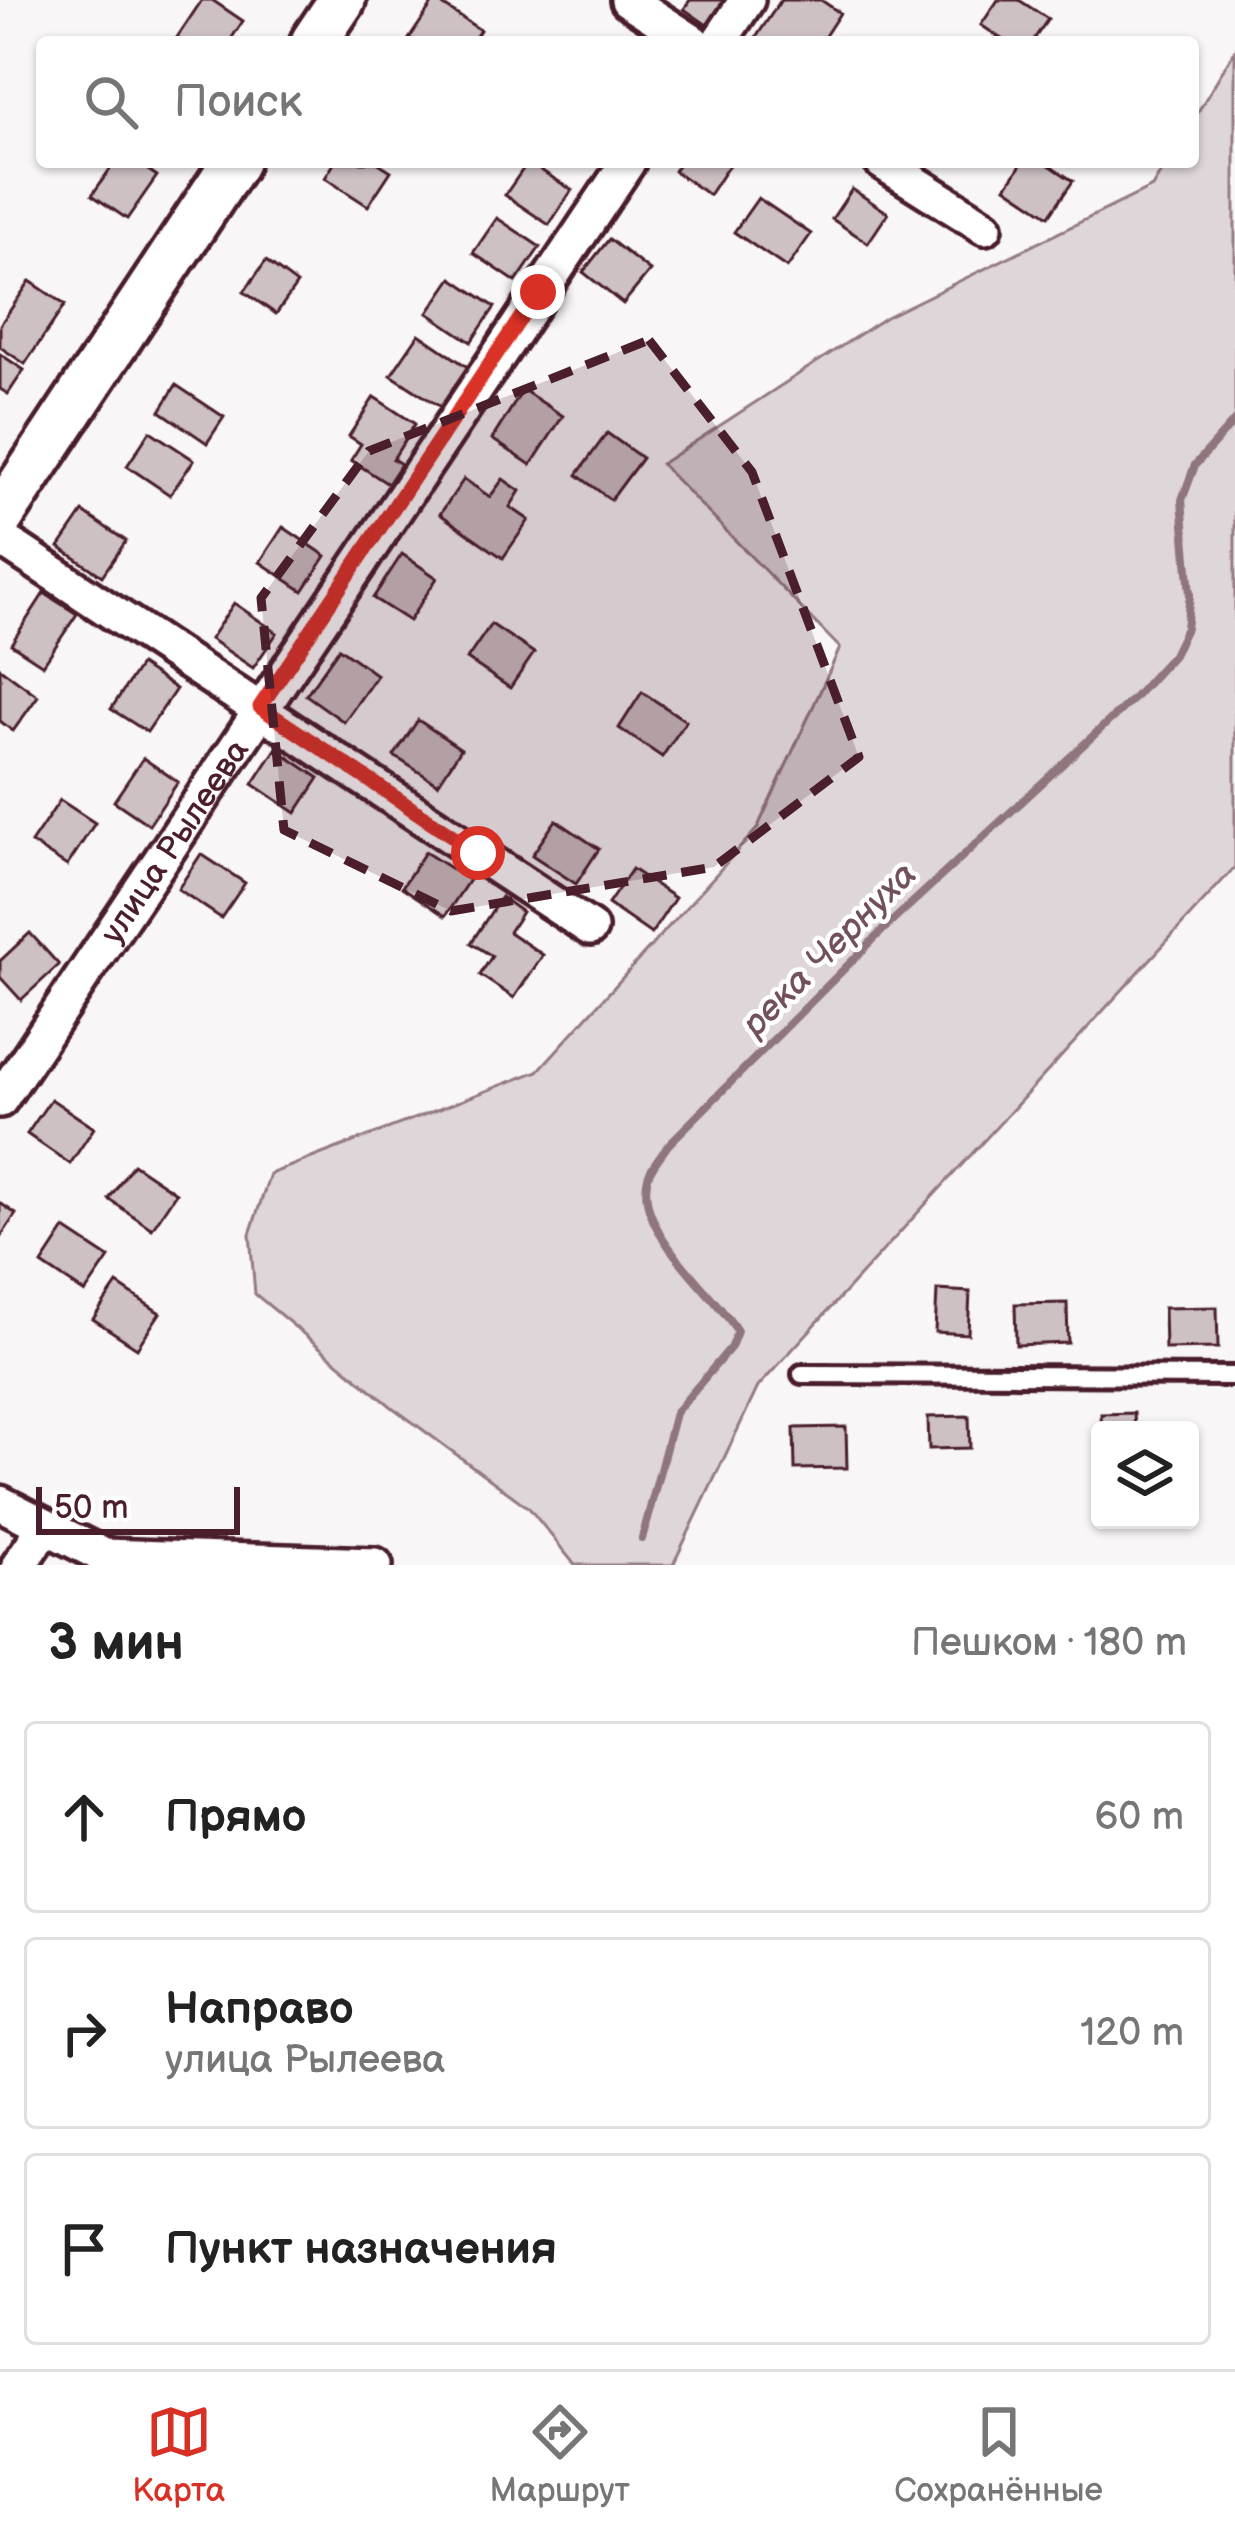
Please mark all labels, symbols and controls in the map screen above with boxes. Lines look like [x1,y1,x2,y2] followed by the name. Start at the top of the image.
[36,36,1199,168] search box
[78,69,144,135] icon: search
[174,75,302,130] text: Поиск
[511,265,565,319] route end
[93,732,258,952] street label: улица Рылеева
[451,826,505,880] route start
[733,853,926,1047] water label: река Чернуха
[1091,1421,1199,1529] map controls
[1091,1421,1199,1529] button: layers
[36,1481,240,1534] scale bar
[54,1488,129,1528] text: 50 m
[48,1613,184,1674] text: 3 мин
[911,1620,1187,1667] text: Пешком · 180 m
[51,1784,117,1850] icon: ahead
[165,1790,306,1845] text: Прямо
[1094,1794,1184,1841] text: 60 m
[165,1982,354,2037] text: Направо
[51,2000,117,2066] icon: right
[1080,2010,1184,2057] text: 120 m
[165,2037,445,2084] text: улица Рылеева
[51,2216,117,2282] icon: arrive
[165,2222,557,2277] text: Пункт назначения
[132,2399,225,2511] tab: Карта
[490,2399,630,2511] tab: Маршрут
[894,2399,1103,2511] tab: Сохранённые

